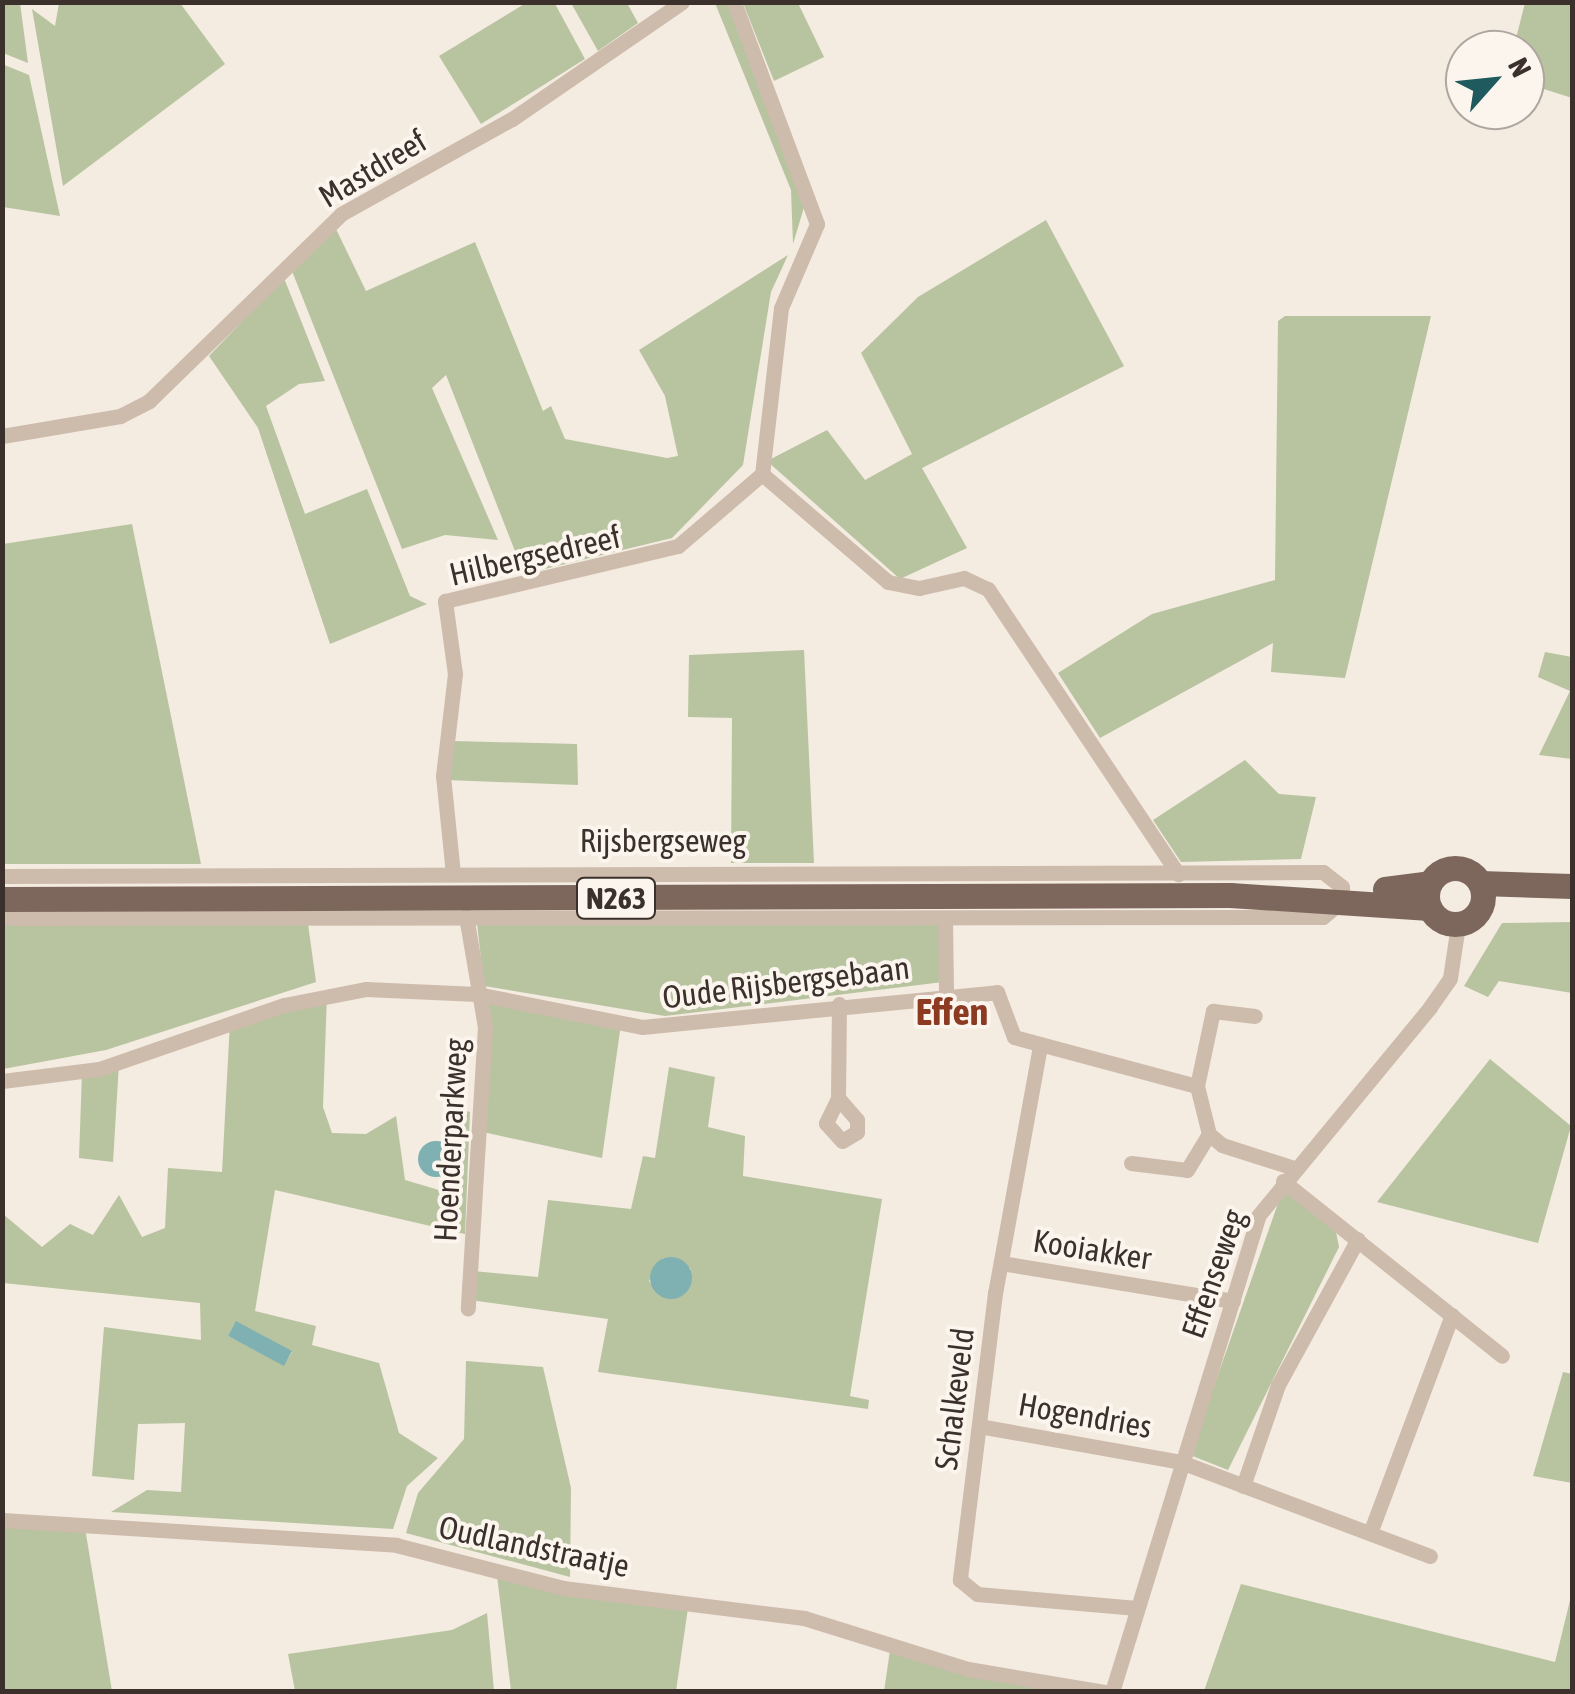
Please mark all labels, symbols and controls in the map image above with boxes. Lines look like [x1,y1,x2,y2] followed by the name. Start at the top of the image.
[1445,30,1545,130] north arrow
[1502,53,1538,82] text: N
[312,122,434,216] street label: Mastdreef
[446,518,624,594] street label: Hilbergsedreef
[580,822,746,860] street label: Rijsbergseweg
[576,873,656,923] road number: N263
[660,949,912,1017] street label: Oude Rijsbergsebaan
[916,989,988,1035] district label: Effen
[427,1037,475,1243] street label: Hoenderparkweg
[1174,1205,1254,1343] street label: Effenseweg
[1030,1222,1154,1278] street label: Kooiakker
[927,1326,983,1472] street label: Schalkeveld
[1015,1385,1155,1447] street label: Hogendries
[435,1508,633,1586] street label: Oudlandstraatje

